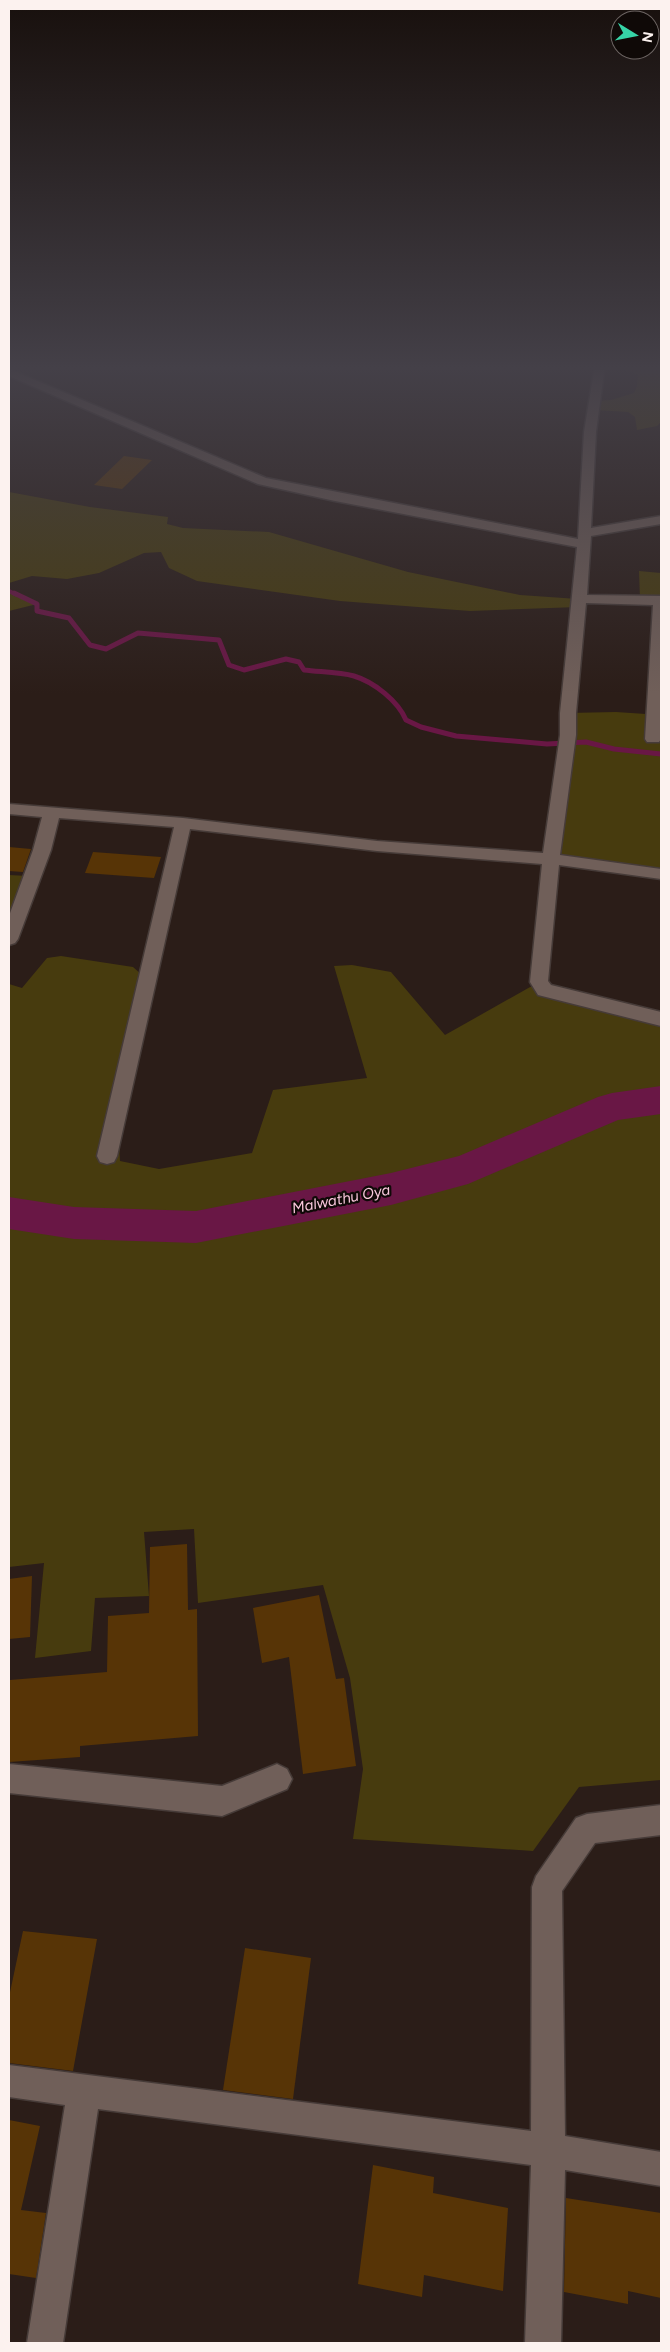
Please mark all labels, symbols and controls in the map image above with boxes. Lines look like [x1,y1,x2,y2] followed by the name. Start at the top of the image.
[610,10,660,60] north arrow
[638,30,657,44] text: N
[290,1181,392,1217] water label: Malwathu Oya

